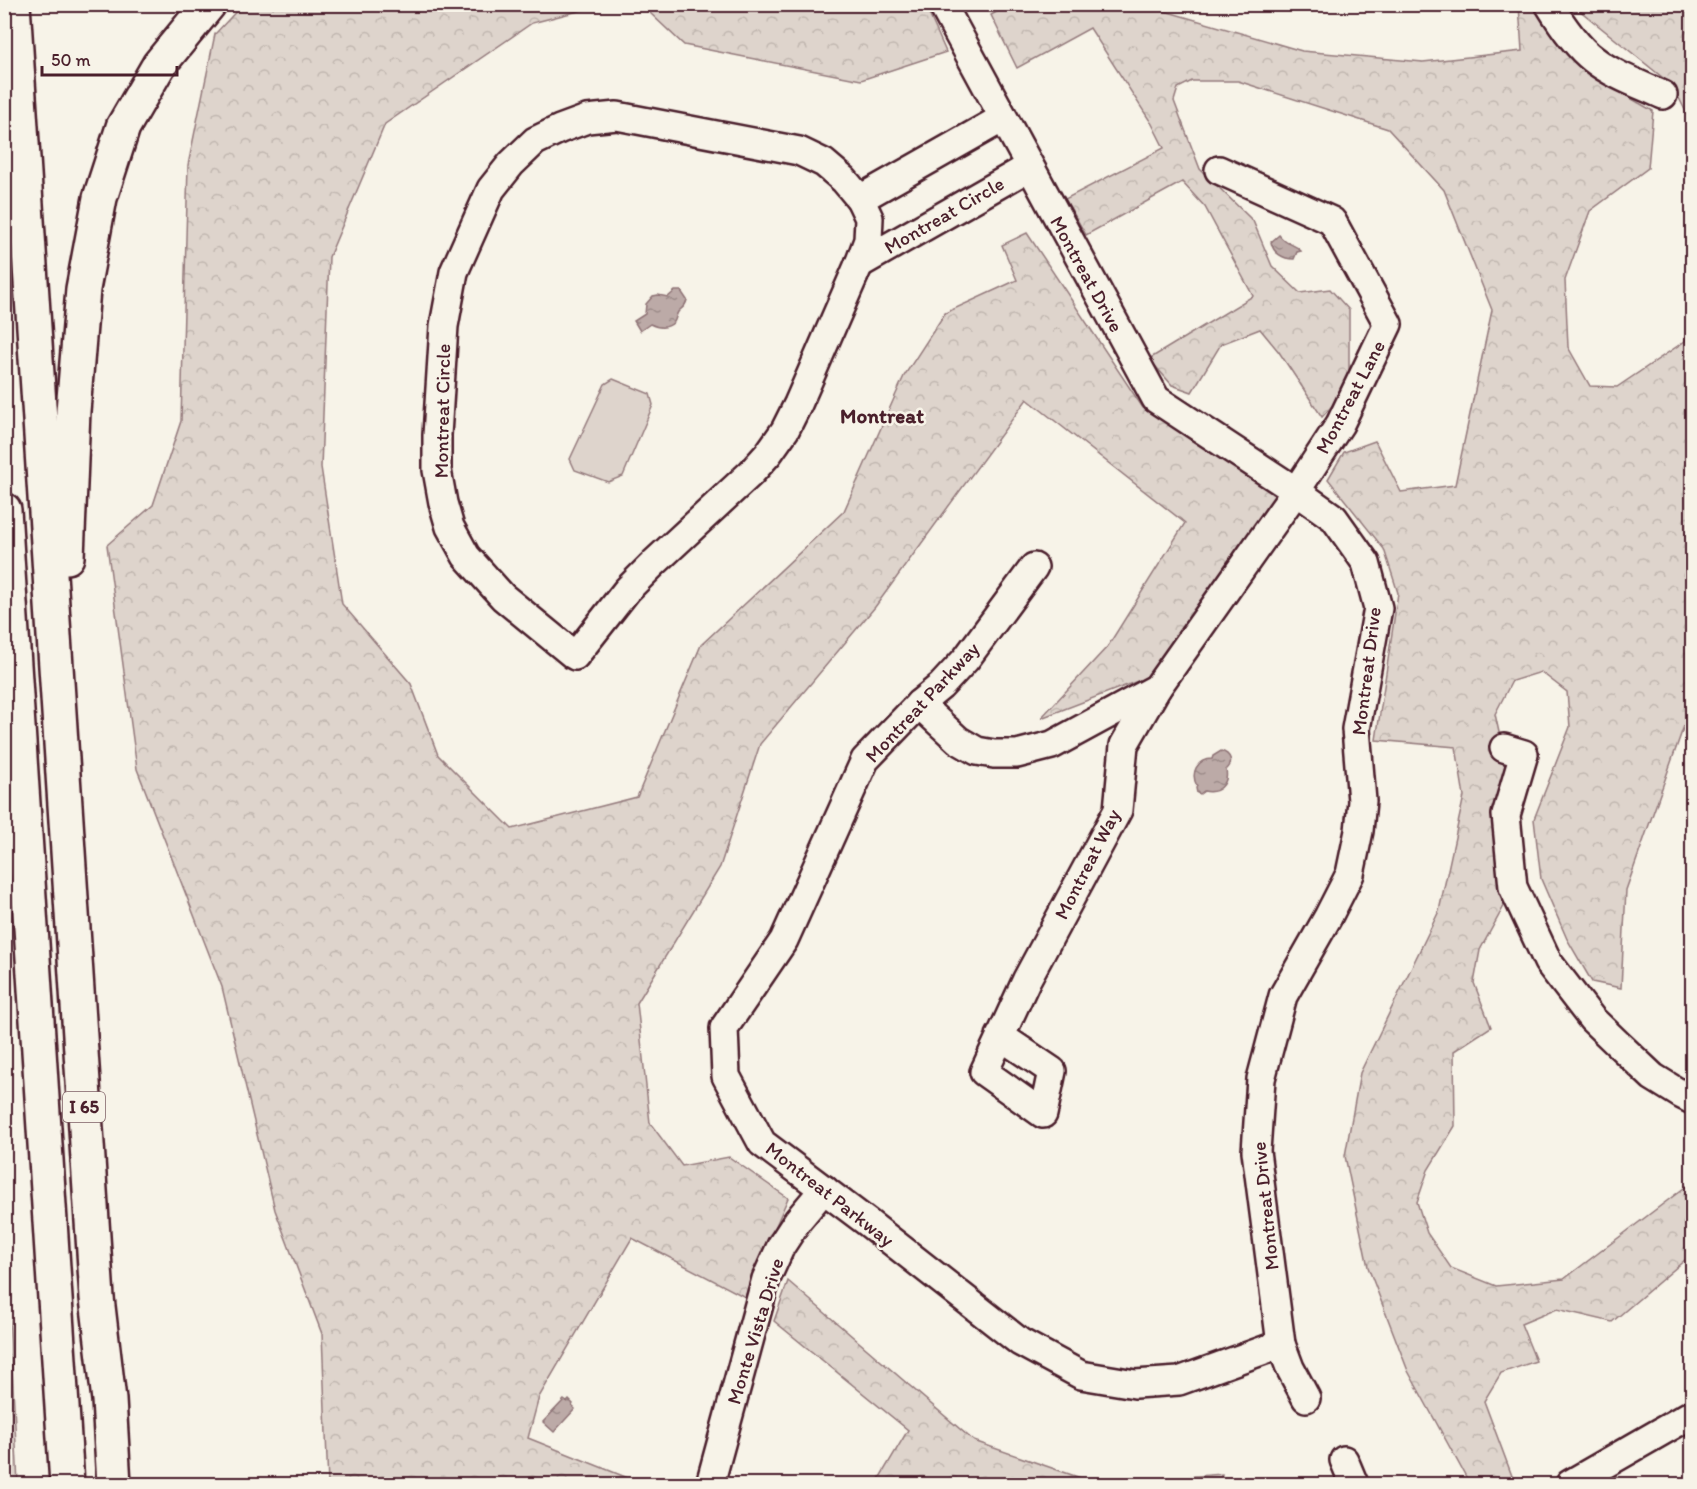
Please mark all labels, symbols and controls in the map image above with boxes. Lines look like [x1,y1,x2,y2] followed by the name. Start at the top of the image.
[42,39,177,77] scale bar
[51,49,91,71] text: 50 m
[880,171,1008,259] street label: Montreat Circle
[1045,212,1129,336] street label: Montreat Drive
[1310,336,1390,458] street label: Montreat Lane
[429,343,455,479] street label: Montreat Circle
[840,403,924,428] district label: Montreat
[1346,605,1386,737] street label: Montreat Drive
[860,636,985,767] street label: Montreat Parkway
[1049,804,1125,923] street label: Montreat Way
[63,1092,105,1122] road number: I 65
[761,1136,900,1252] street label: Montreat Parkway
[1246,1140,1284,1272] street label: Montreat Drive
[721,1255,789,1407] street label: Monte Vista Drive

